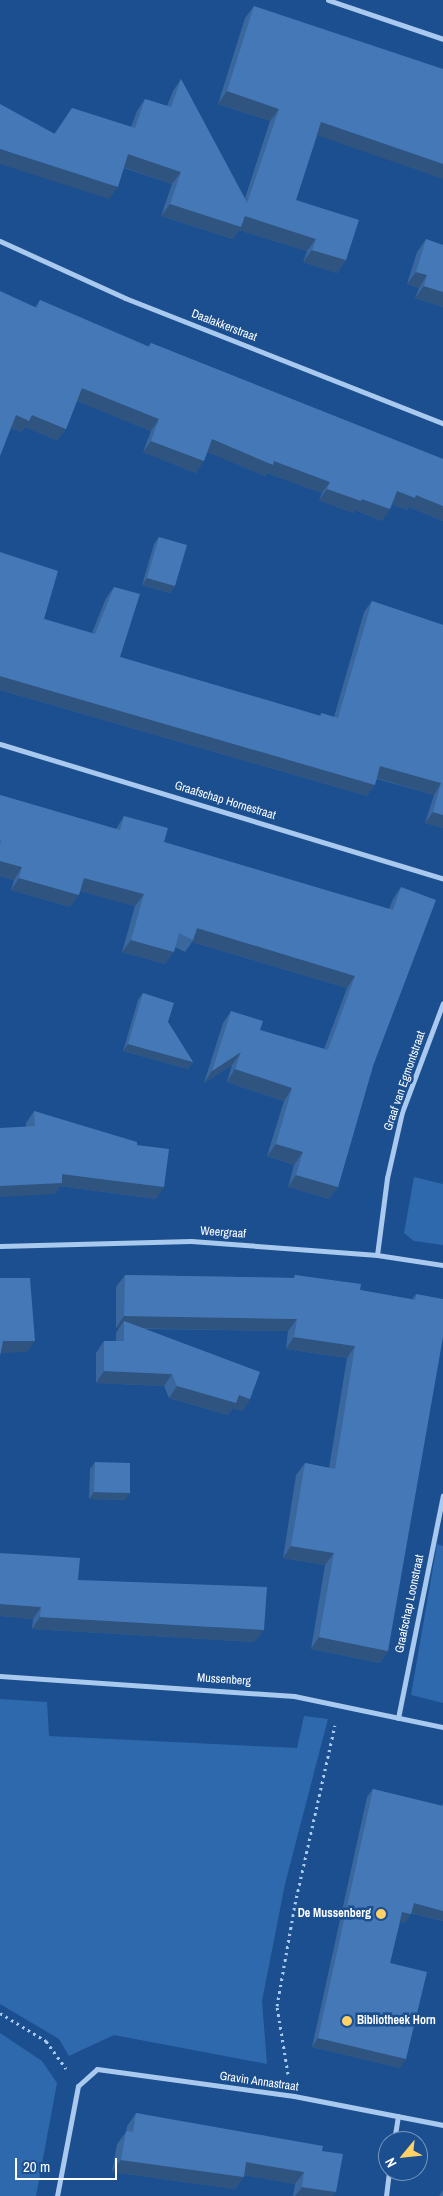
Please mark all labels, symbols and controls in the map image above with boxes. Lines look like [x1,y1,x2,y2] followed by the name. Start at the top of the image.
[189,307,259,345] street label: Daalakkerstraat
[173,779,277,823] street label: Graafschap Hornestraat
[381,1029,429,1133] street label: Graaf van Egmontstraat
[200,1224,246,1242] street label: Weergraaf
[393,1554,427,1654] street label: Graafschap Loonstraat
[196,1671,252,1689] street label: Mussenberg
[298,1907,371,1921] place label: De Mussenberg
[375,1908,387,1920] marker: De Mussenberg
[357,2014,436,2028] place label: Bibliotheek Horn
[341,2015,353,2027] marker: Bibliotheek Horn
[218,2069,300,2095] street label: Gravin Annastraat
[378,2131,428,2181] north arrow
[18,2148,120,2180] scale bar
[381,2155,401,2170] text: N
[23,2156,50,2177] text: 20 m

